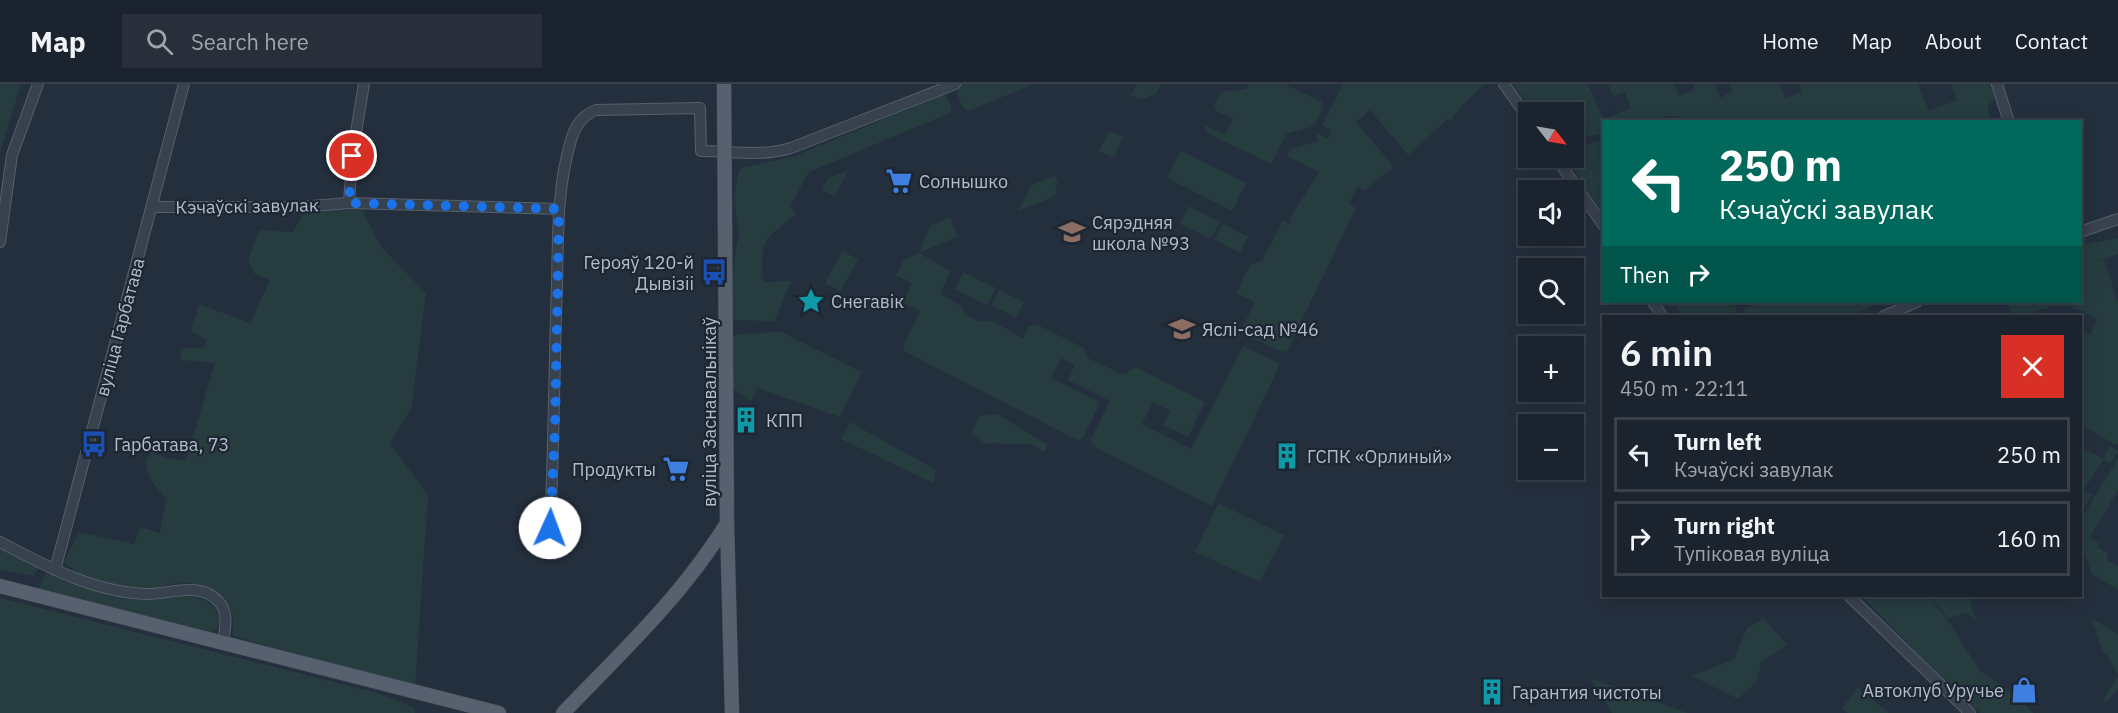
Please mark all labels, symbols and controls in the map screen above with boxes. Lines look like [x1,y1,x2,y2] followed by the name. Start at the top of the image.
[122,14,542,68] search box
[30,23,86,60] text: Map
[143,25,176,58] icon: search
[191,27,309,56] text: Search here
[1762,27,1819,55] text: Home
[1852,27,1892,55] text: Map
[1925,27,1982,55] text: About
[2015,27,2088,55] text: Contact
[1518,102,1584,168] north arrow
[1518,102,1584,480] map controls
[326,130,377,181] pin
[1719,138,1842,193] text: 250 m
[335,139,368,172] icon: arrive
[1620,144,1698,222] icon: left
[884,166,914,196] supermarket icon: Солнышко
[919,170,1008,193] place label: Солнышко
[1518,180,1584,246] button: sound
[1719,191,1934,226] text: Кэчаўскі завулак
[175,193,319,219] street label: Кэчаўскі завулак
[1092,211,1190,255] place label: Сярэдняя школа №93
[1057,217,1087,247] school or university icon: Сярэдняя школа №93
[583,251,694,295] place label: Герояў 120-й Дывізіі
[90,255,150,399] street label: вуліца Гарбатава
[699,257,729,287] bus stop icon: Герояў 120-й Дывізіі
[1518,258,1584,324] button: search
[1682,258,1715,291] icon: right
[1620,260,1670,289] text: Then
[796,286,826,316] place icon: Снегавік
[831,290,904,313] place label: Снегавік
[1167,314,1197,344] school or university icon: Яслі-сад №46
[698,317,721,507] street label: вуліца Заснавальнікаў
[1202,318,1319,341] place label: Яслі-сад №46
[1620,329,1713,376] text: 6 min
[2001,335,2064,398] button: close
[1518,336,1584,402] button: +
[1620,375,1748,402] text: 450 m · 22:11
[731,405,761,435] building icon: КПП
[766,409,803,432] place label: КПП
[1518,414,1584,480] button: −
[1674,427,1762,456] text: Turn left
[79,429,109,459] bus stop icon: Гарбатава, 73
[114,433,229,456] place label: Гарбатава, 73
[1623,438,1656,471] icon: left
[1997,440,2061,469] text: 250 m
[1272,441,1302,471] building icon: ГСПК «Орлиный»
[1307,445,1452,468] place label: ГСПК «Орлиный»
[661,454,691,484] supermarket icon: Продукты
[1674,456,1833,483] text: Кэчаўскі завулак
[572,458,656,481] place label: Продукты
[518,496,582,560] position arrow
[1674,511,1775,540] text: Turn right
[1623,522,1656,555] icon: right
[1997,524,2061,553] text: 160 m
[1674,540,1830,567] text: Тупіковая вуліца
[2009,675,2039,705] shop icon: Автоклуб Уручье
[1477,677,1507,707] building icon: Гарантия чистоты
[1863,679,2004,702] place label: Автоклуб Уручье
[1512,681,1662,704] place label: Гарантия чистоты

